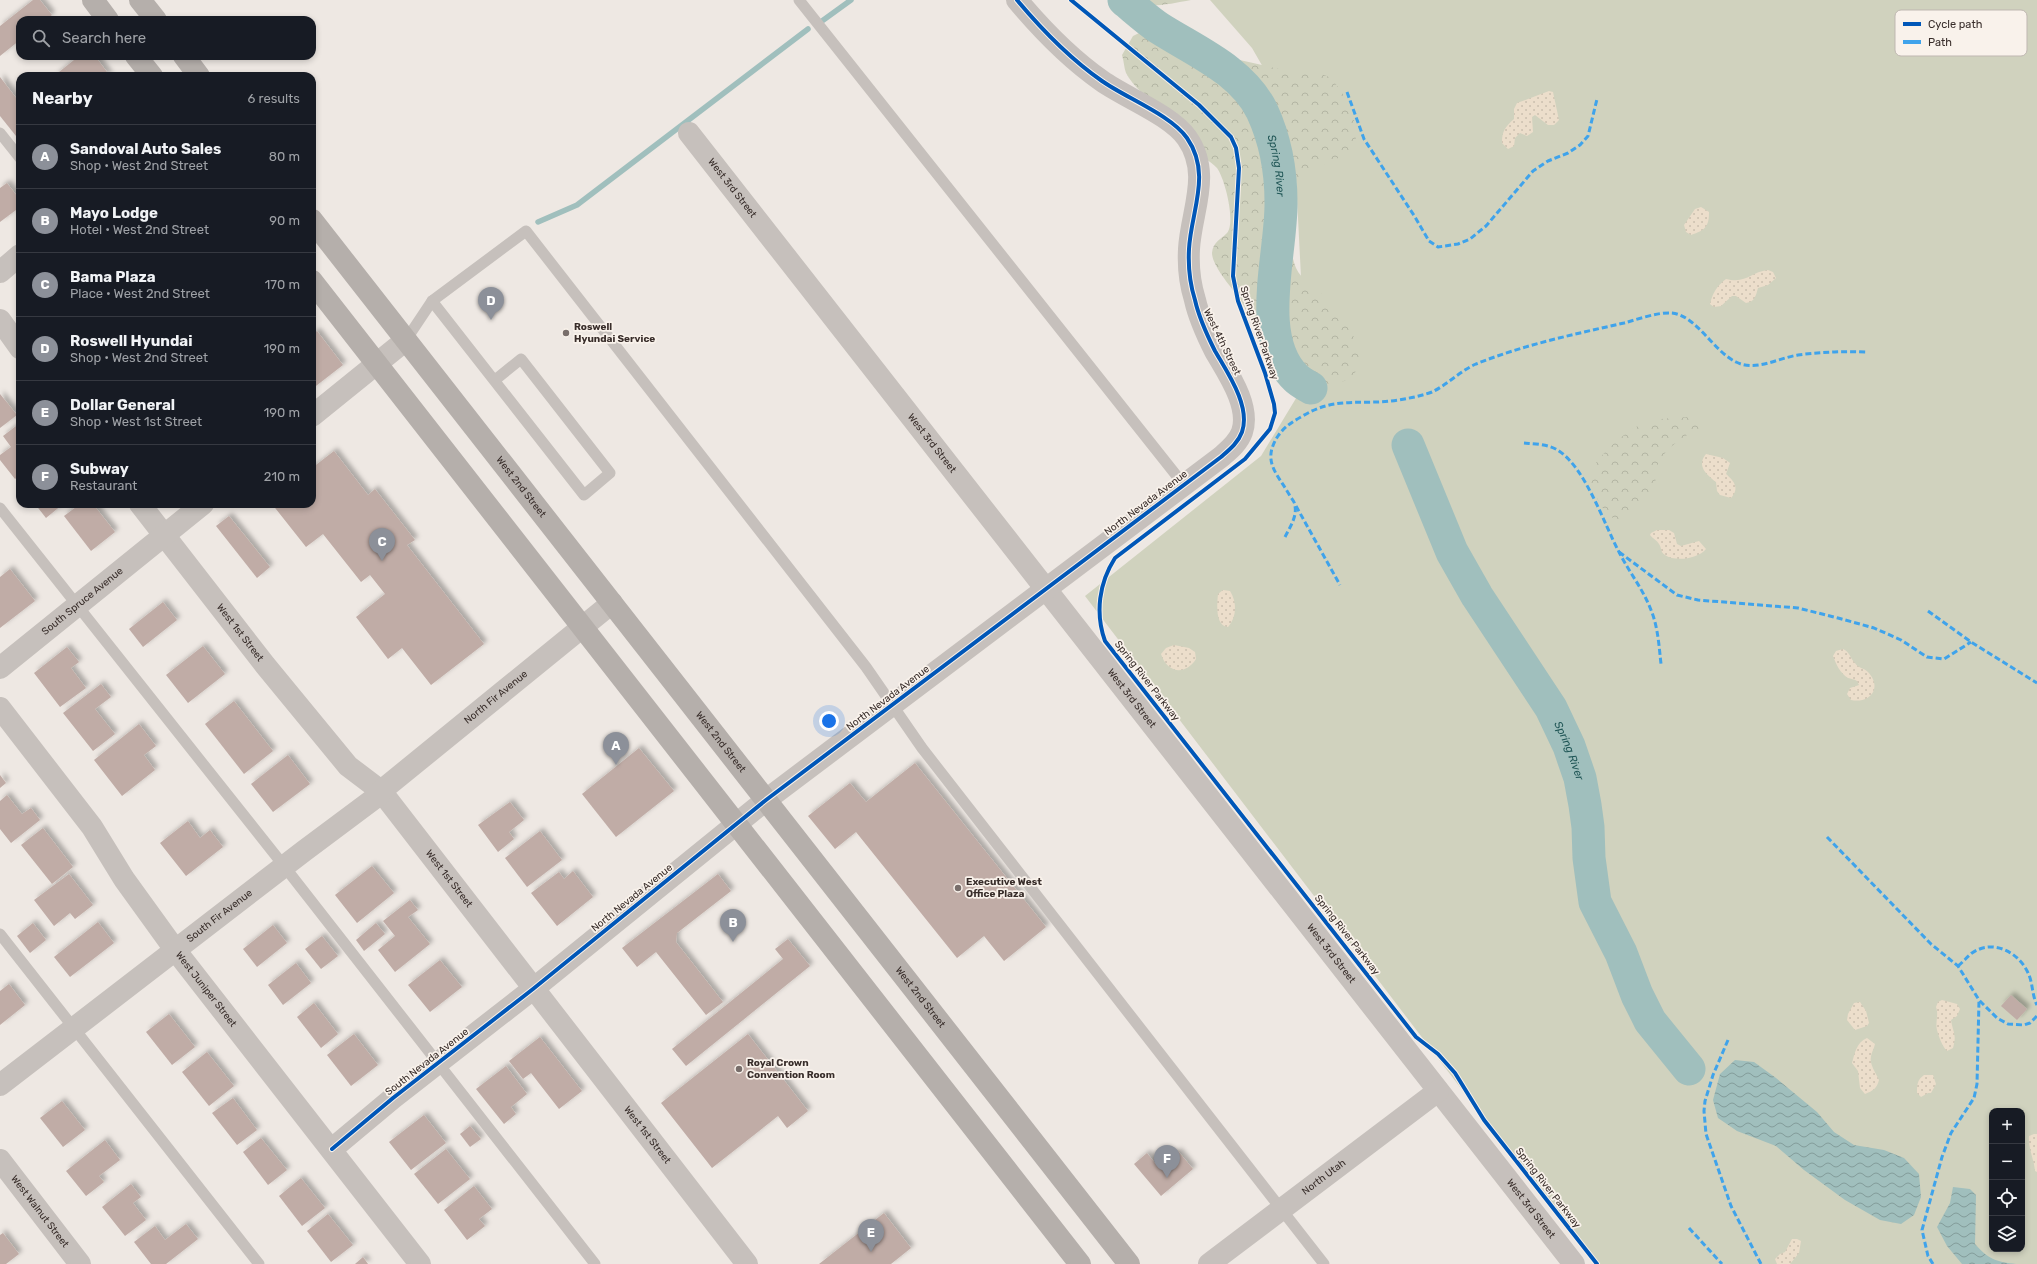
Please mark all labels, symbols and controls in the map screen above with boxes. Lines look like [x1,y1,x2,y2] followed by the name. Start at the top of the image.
[1895,10,2027,56] legend
[16,16,316,60] search box
[1928,18,1982,31] text: Cycle path
[30,27,52,49] icon: search
[62,29,146,47] text: Search here
[1928,36,1952,49] text: Path
[32,88,93,108] text: Nearby
[248,91,300,106] text: 6 results
[1265,133,1287,198] water label: Spring River
[70,140,221,158] text: Sandoval Auto Sales
[40,149,50,164] text: A
[269,149,300,164] text: 80 m
[705,156,759,220] street label: West 3rd Street
[70,158,208,173] text: Shop · West 2nd Street
[70,204,158,222] text: Mayo Lodge
[40,213,50,228] text: B
[269,213,300,228] text: 90 m
[70,222,209,237] text: Hotel · West 2nd Street
[70,268,156,286] text: Bama Plaza
[40,277,50,292] text: C
[265,277,300,292] text: 170 m
[1237,285,1281,382] street label: Spring River Parkway
[70,286,210,301] text: Place · West 2nd Street
[478,287,504,320] pin: D
[1201,307,1243,377] street label: West 4th Street
[574,321,655,345] place label: Roswell Hyundai Service
[561,328,571,338] marker: Roswell Hyundai Service
[70,332,193,350] text: Roswell Hyundai
[40,341,50,356] text: D
[264,341,300,356] text: 190 m
[70,350,208,365] text: Shop · West 2nd Street
[70,396,175,414] text: Dollar General
[41,405,49,420] text: E
[264,405,300,420] text: 190 m
[905,411,959,475] street label: West 3rd Street
[70,414,202,429] text: Shop · West 1st Street
[493,454,549,520] street label: West 2nd Street
[70,460,129,478] text: Subway
[1102,468,1190,538] street label: North Nevada Avenue
[41,469,49,484] text: F
[264,469,300,484] text: 210 m
[70,478,137,493] text: Restaurant
[369,528,395,561] pin: C
[39,565,126,638] street label: South Spruce Avenue
[214,602,266,664] street label: West 1st Street
[1112,639,1182,724] street label: Spring River Parkway
[844,663,932,733] street label: North Nevada Avenue
[1105,666,1158,731] street label: West 3rd Street
[462,668,530,727] street label: North Fir Avenue
[693,709,748,775] street label: West 2nd Street
[819,711,839,731] your location
[1552,719,1587,783] water label: Spring River
[603,732,629,765] pin: A
[423,848,475,910] street label: West 1st Street
[589,861,675,934] street label: North Nevada Avenue
[966,876,1042,900] place label: Executive West Office Plaza
[953,883,963,893] marker: Executive West Office Plaza
[184,887,255,945] street label: South Fir Avenue
[1312,893,1382,978] street label: Spring River Parkway
[720,909,746,942] pin: B
[1304,922,1358,986] street label: West 3rd Street
[173,949,239,1030] street label: West Juniper Street
[893,964,948,1030] street label: West 2nd Street
[383,1026,471,1098] street label: South Nevada Avenue
[747,1057,835,1081] place label: Royal Crown Convention Room
[734,1064,744,1074] marker: Royal Crown Convention Room
[621,1104,673,1166] street label: West 1st Street
[1989,1108,2025,1252] map controls
[1989,1108,2025,1144] button: +
[1989,1144,2025,1180] button: −
[1154,1145,1180,1178] pin: F
[1513,1146,1583,1231] street label: Spring River Parkway
[1300,1157,1348,1198] street label: North Utah
[8,1173,71,1250] street label: West Walnut Street
[1504,1177,1558,1241] street label: West 3rd Street
[1989,1180,2025,1216] button: locate
[1989,1216,2025,1252] button: layers
[858,1219,884,1252] pin: E

